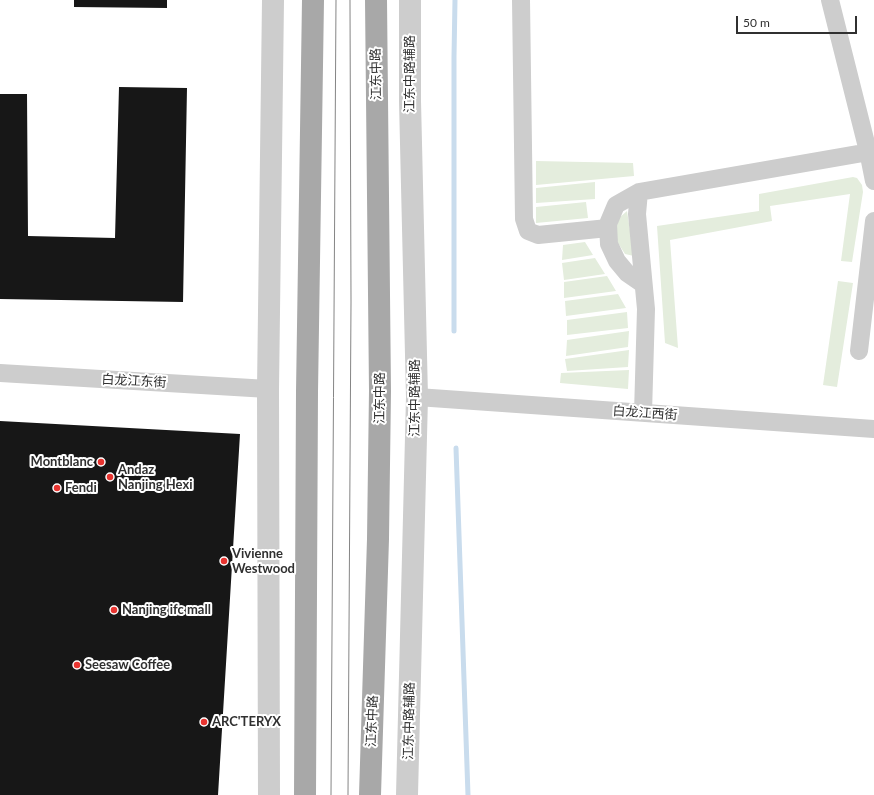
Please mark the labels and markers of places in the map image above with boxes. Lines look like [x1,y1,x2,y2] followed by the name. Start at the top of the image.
[31,454,93,470] place label: Montblanc
[96,457,106,467] marker: Montblanc
[118,462,192,493] place label: Andaz Nanjing Hexi
[105,472,115,482] marker: Andaz Nanjing Hexi
[65,480,97,496] place label: Fendi
[52,483,62,493] marker: Fendi
[232,546,295,577] place label: Vivienne Westwood
[219,556,229,566] marker: Vivienne Westwood
[122,602,211,618] place label: Nanjing ifc mall
[109,605,119,615] marker: Nanjing ifc mall
[85,657,170,673] place label: Seesaw Coffee
[72,660,82,670] marker: Seesaw Coffee
[212,714,281,730] place label: ARC'TERYX
[199,717,209,727] marker: ARC'TERYX

